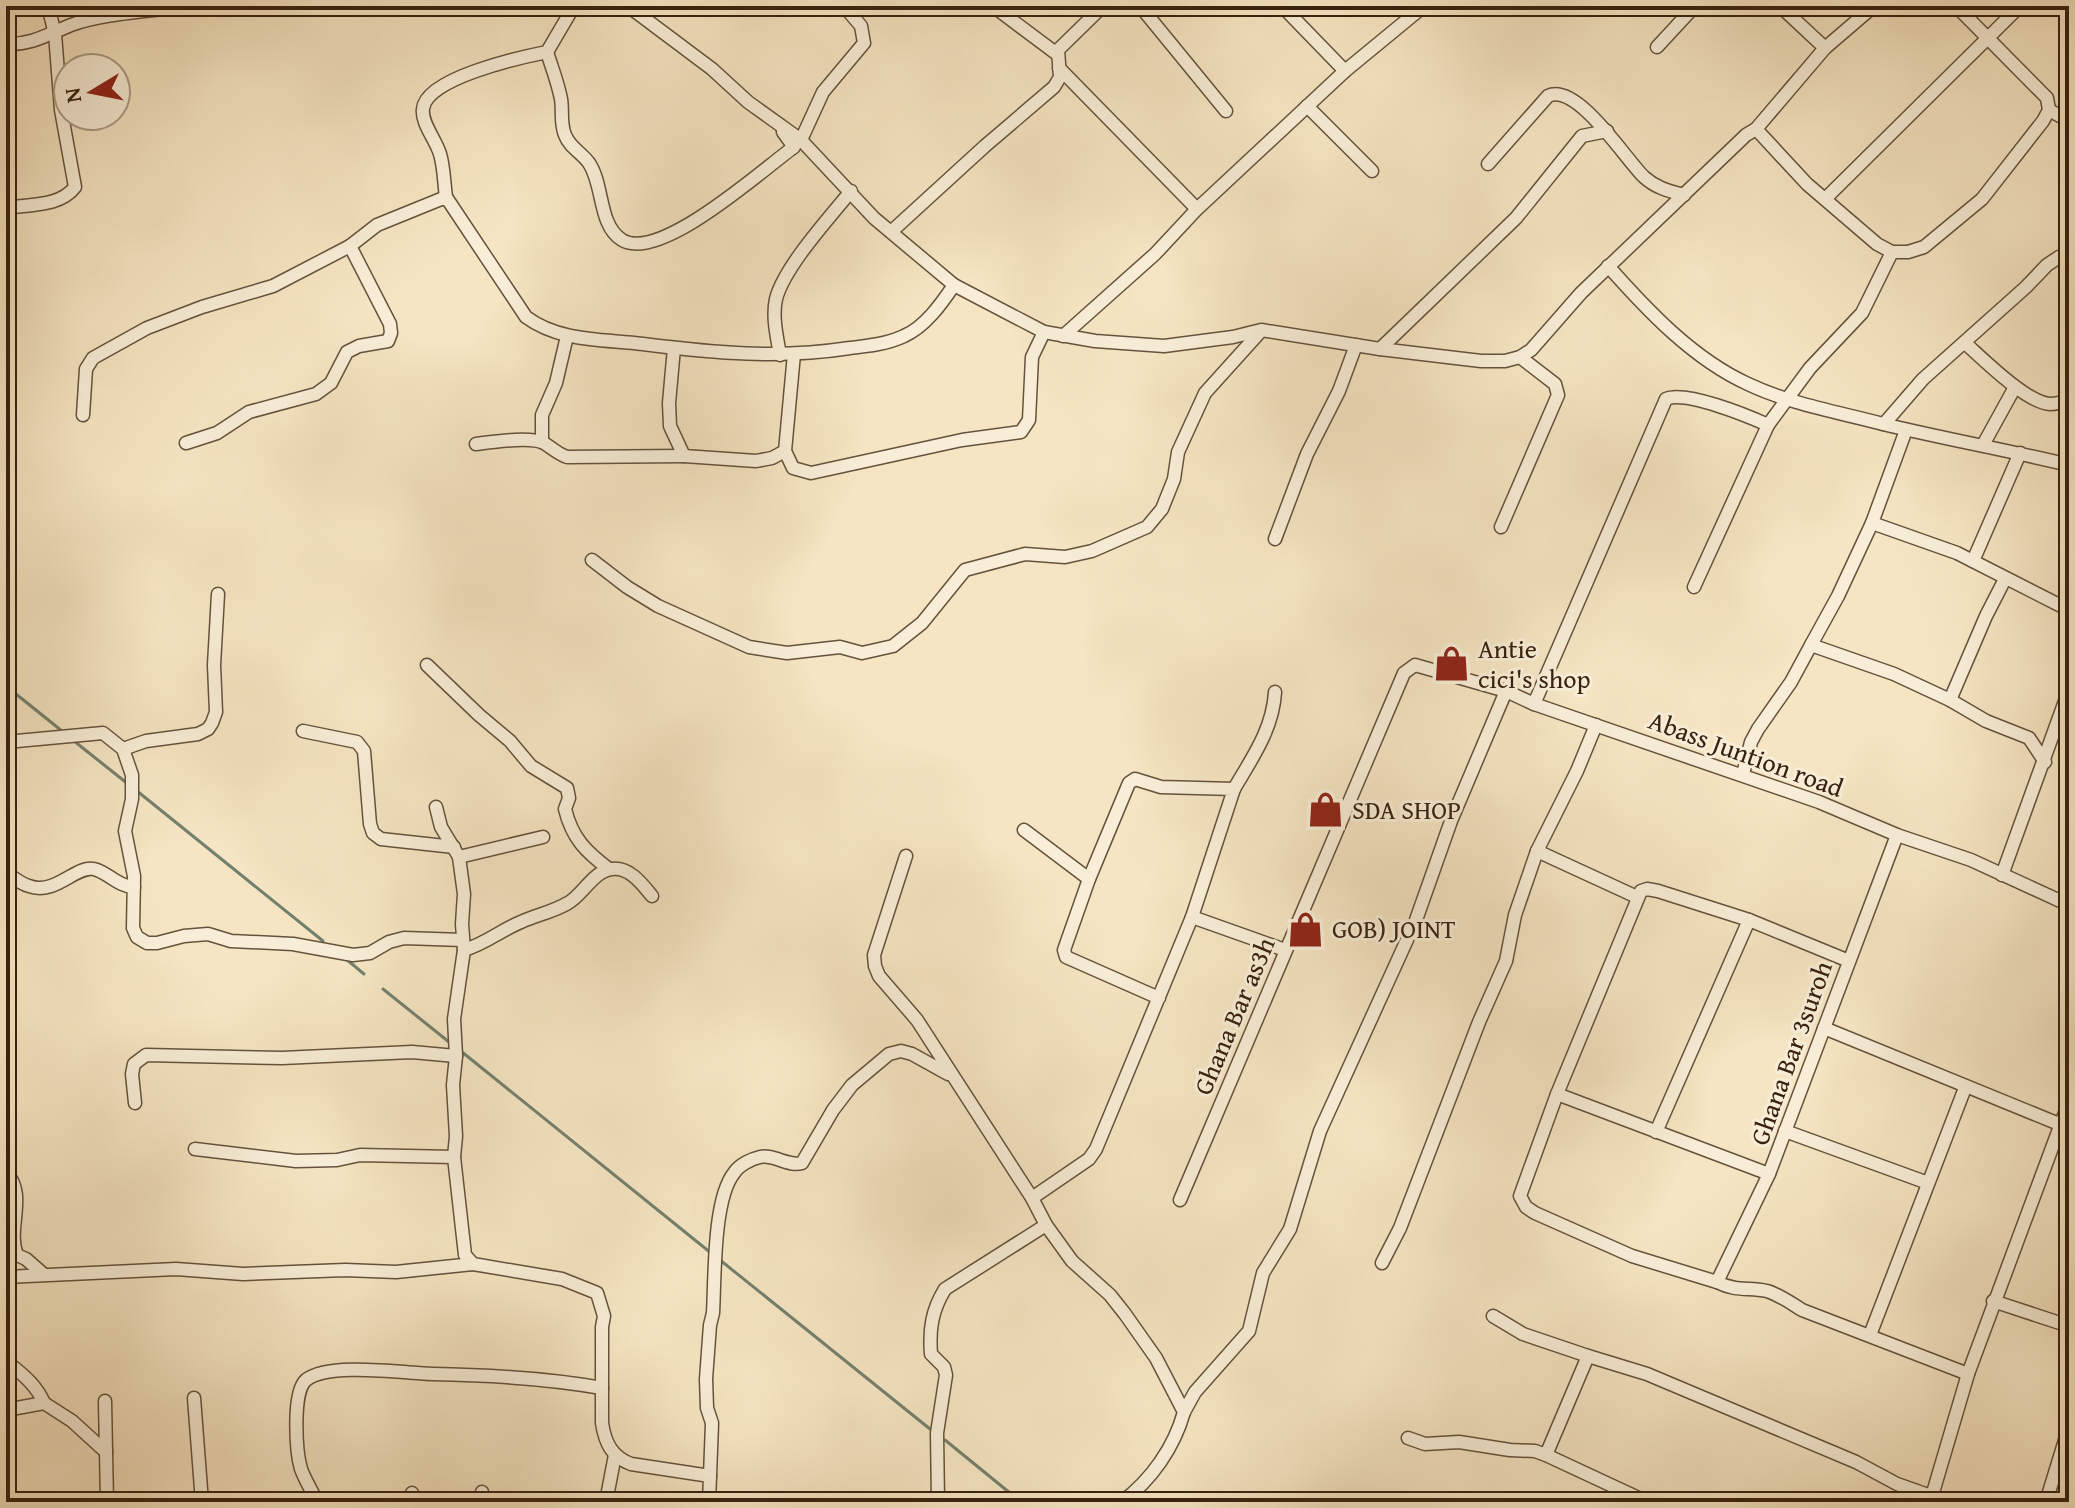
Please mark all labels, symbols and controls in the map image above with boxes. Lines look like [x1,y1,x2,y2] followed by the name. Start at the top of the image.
[52,52,132,132] north arrow
[55,85,89,105] text: N
[1478,629,1591,698] place label: Antie cici's shop
[1433,645,1471,683] shop icon: Antie cici's shop
[1643,700,1849,807] street label: Abass Juntion road
[1352,790,1461,829] place label: SDA SHOP
[1307,791,1345,829] shop icon: SDA SHOP
[1332,909,1456,948] place label: GOB) JOINT
[1287,910,1325,948] shop icon: GOB) JOINT
[1183,930,1284,1101] street label: Ghana Bar as3h
[1739,955,1842,1150] street label: Ghana Bar 3suroh

